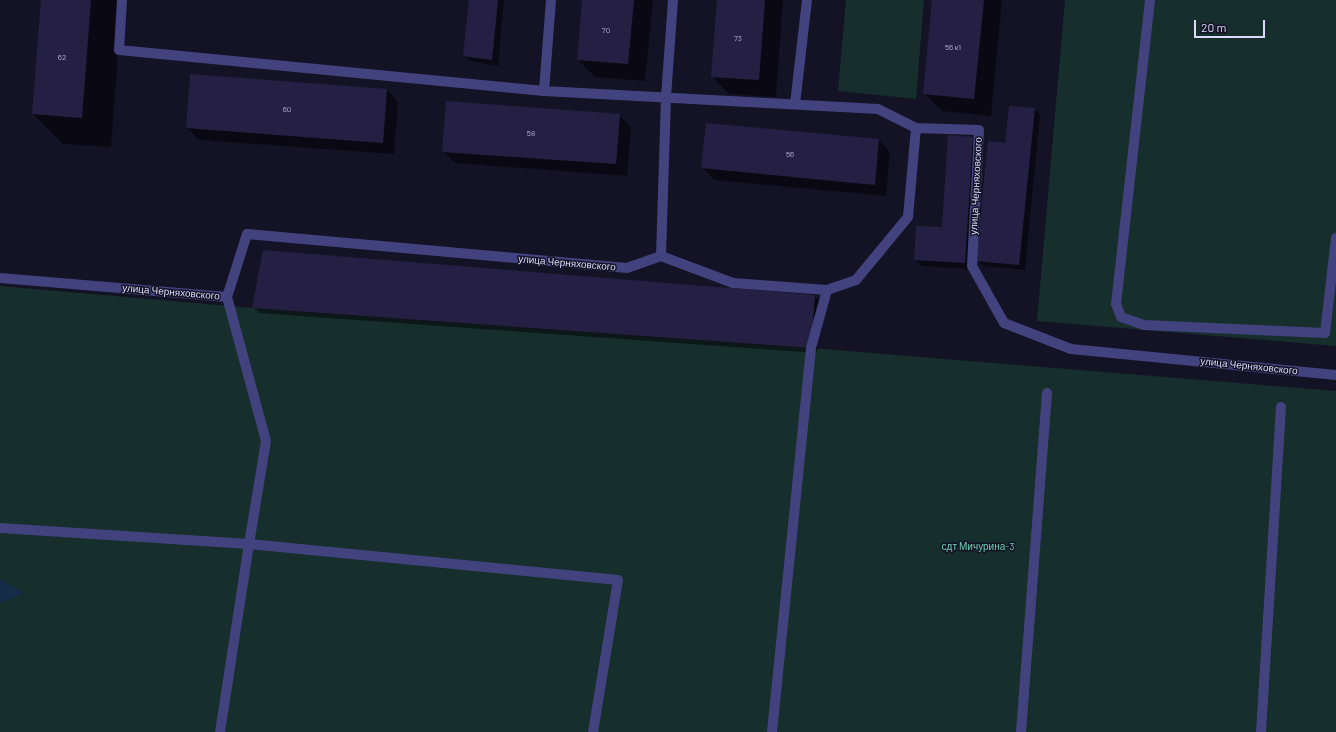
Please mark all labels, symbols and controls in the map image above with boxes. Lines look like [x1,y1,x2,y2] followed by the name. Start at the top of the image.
[1196,12,1267,38] scale bar
[1201,20,1227,34] text: 20 m
[602,25,610,35] house number: 70
[734,33,742,43] house number: 73
[945,42,961,52] house number: 56 к1
[58,52,66,62] house number: 62
[283,104,291,114] house number: 60
[527,128,535,138] house number: 58
[967,137,985,235] street label: улица Черняховского
[786,149,794,159] house number: 56
[518,253,616,273] street label: улица Черняховского
[122,282,220,302] street label: улица Черняховского
[1200,355,1298,377] street label: улица Черняховского
[942,541,1014,553] park label: сдт Мичурина-3

